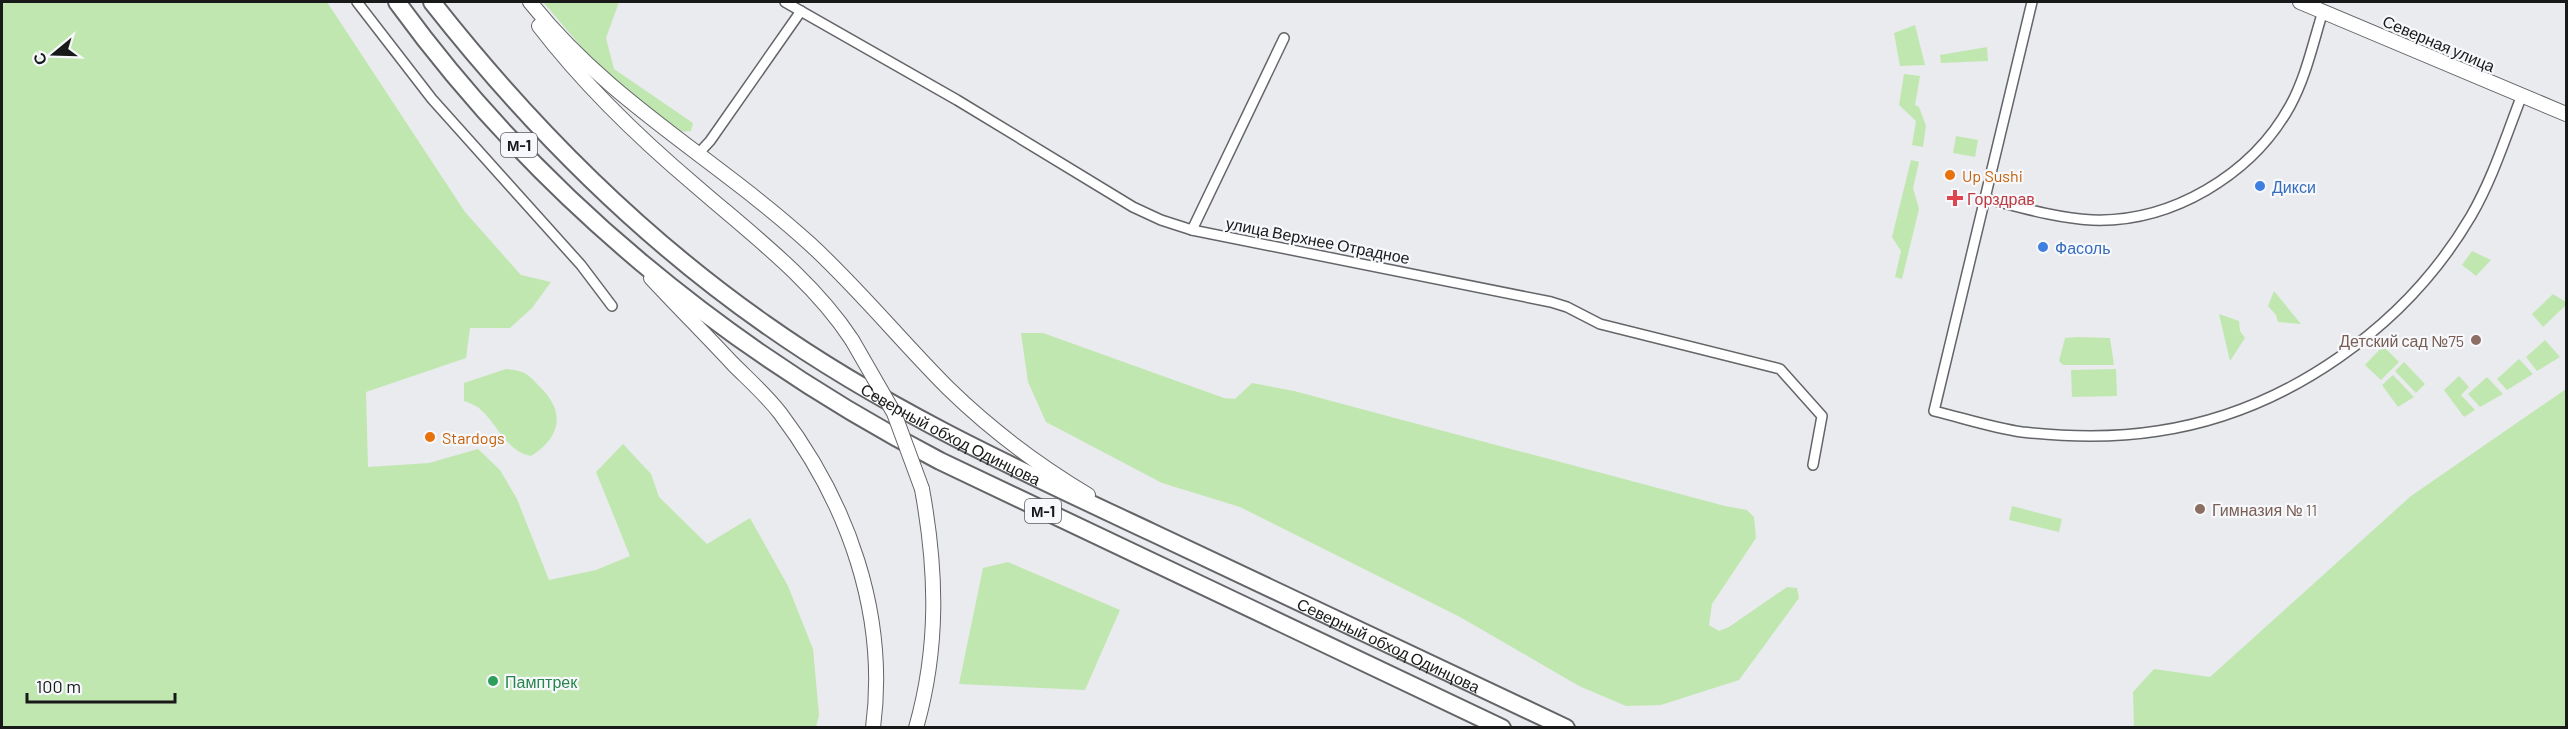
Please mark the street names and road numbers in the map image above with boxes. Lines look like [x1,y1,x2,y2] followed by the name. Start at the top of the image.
[2380,11,2498,75] street label: Северная улица
[501,133,537,157] road number: М-1
[1224,213,1412,267] street label: улица Верхнее Отрадное
[858,379,1044,488] street label: Северный обход Одинцова
[1025,499,1061,523] road number: М-1
[1294,593,1483,696] street label: Северный обход Одинцова

